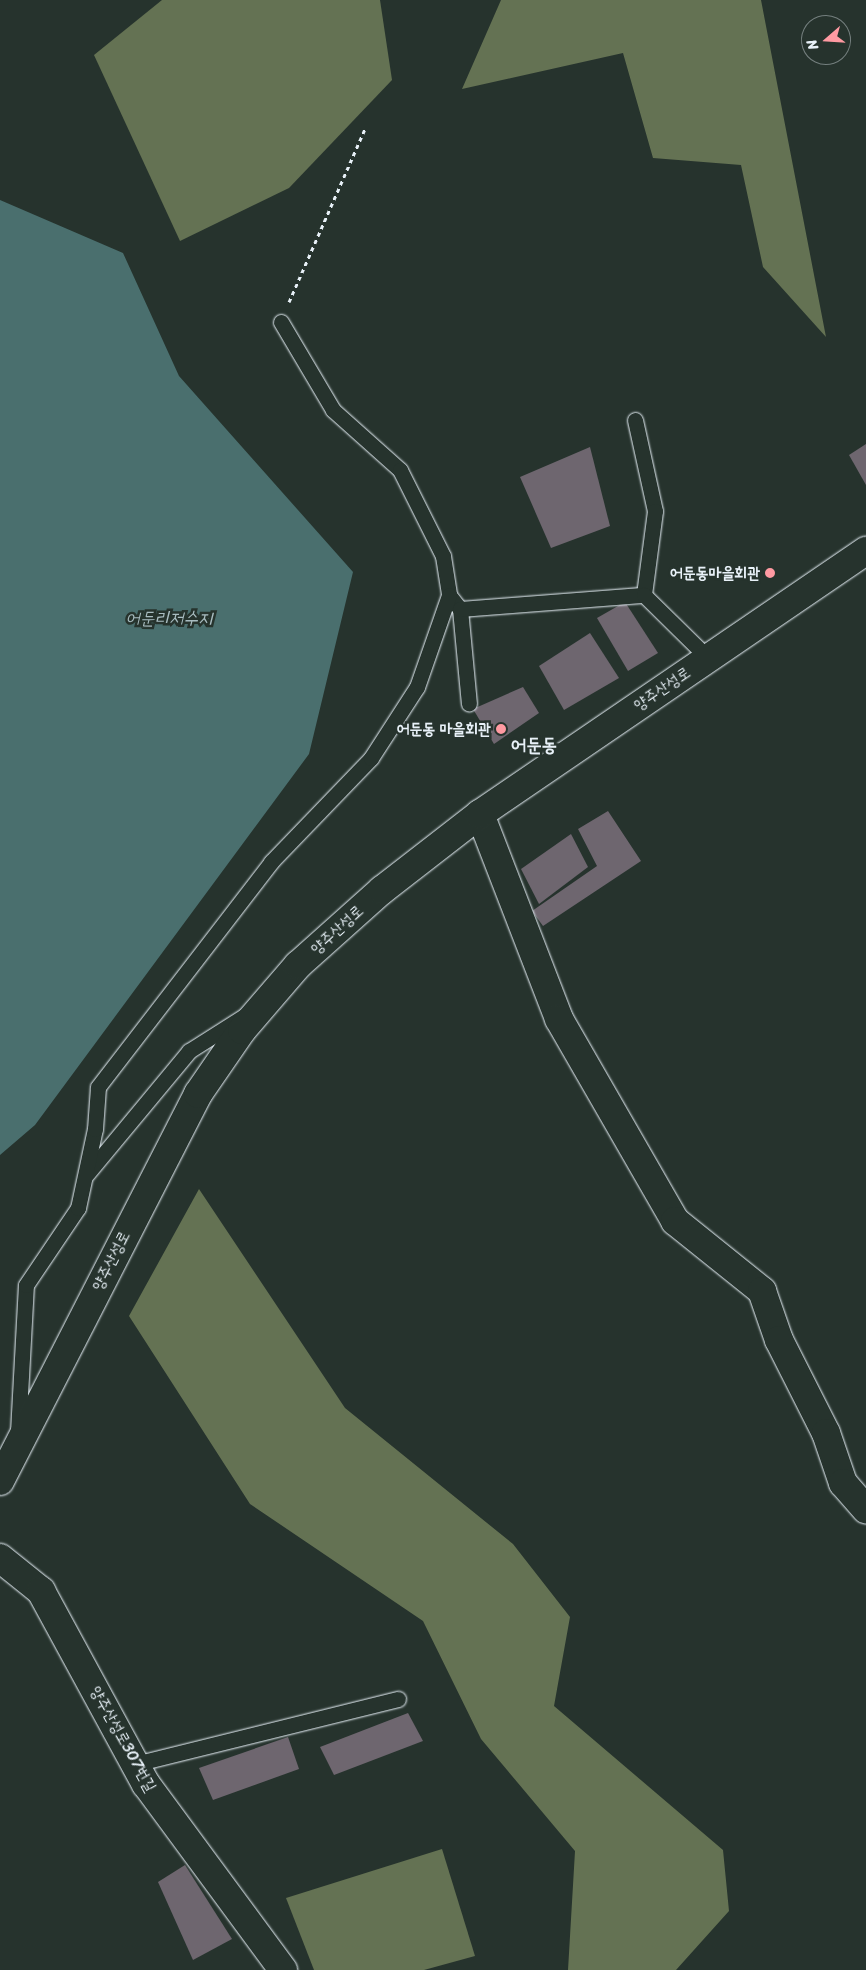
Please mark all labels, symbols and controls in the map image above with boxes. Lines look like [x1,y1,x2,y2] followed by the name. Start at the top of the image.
[801,15,851,65] north arrow
[799,36,826,53] text: N
[670,563,760,583] place label: 어둔동마을회관
[764,567,776,579] marker: 어둔동마을회관
[126,607,212,629] water label: 어둔리저수지
[630,663,694,715] street label: 양주산성로
[397,719,491,739] place label: 어둔동 마을회관
[495,723,507,735] marker: 어둔동 마을회관
[511,734,557,756] district label: 어둔동
[307,901,367,959] street label: 양주산성로
[88,1228,134,1294] street label: 양주산성로
[86,1683,160,1795] street label: 양주산성로307번길

